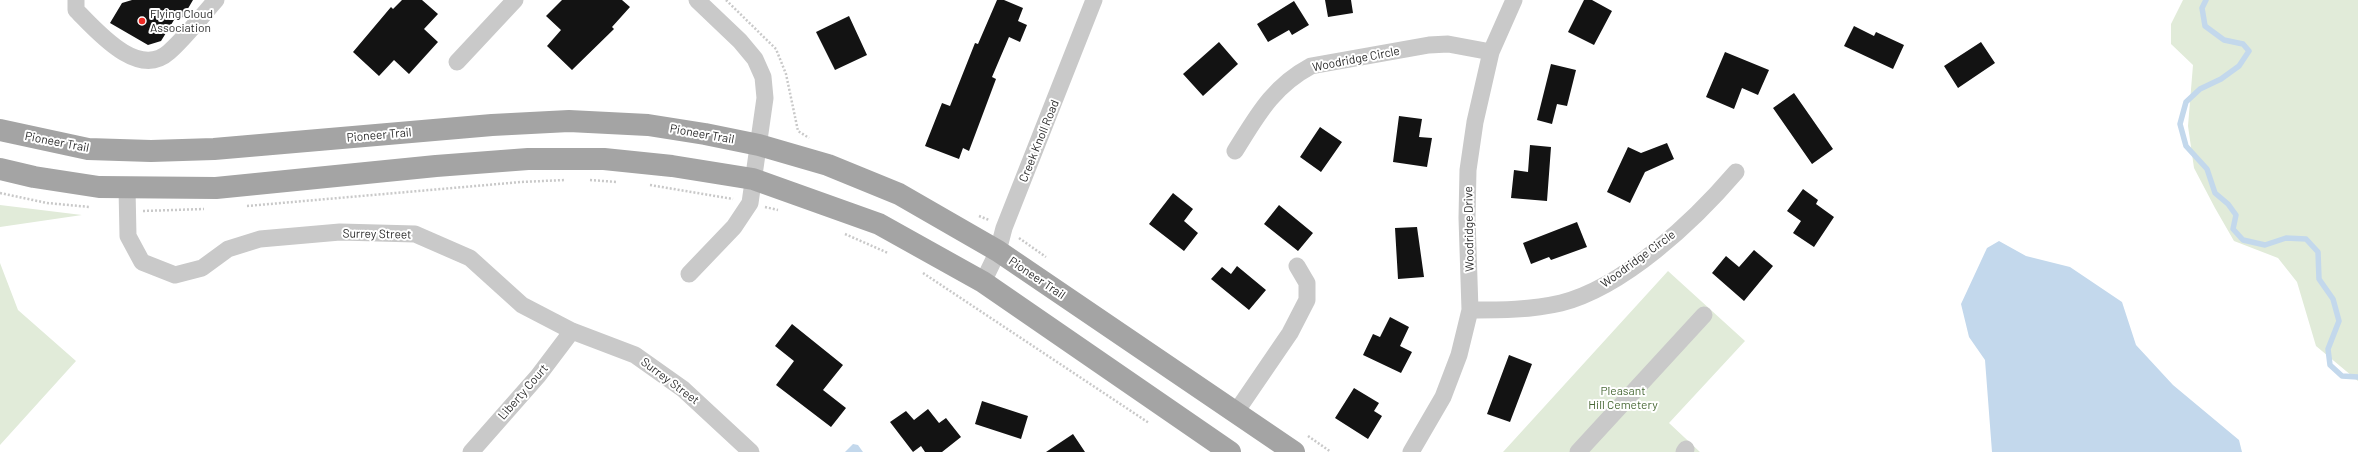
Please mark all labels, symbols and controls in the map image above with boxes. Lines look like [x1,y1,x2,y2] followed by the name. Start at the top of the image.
[150,7,213,35] place label: Flying Cloud Association
[137,16,147,26] marker: Flying Cloud Association
[1311,43,1401,75] street label: Woodridge Circle
[1016,98,1062,184] street label: Creek Knoll Road
[669,121,735,147] street label: Pioneer Trail
[346,125,412,145] street label: Pioneer Trail
[24,129,90,155] street label: Pioneer Trail
[1461,186,1477,272] street label: Woodridge Drive
[342,226,412,242] street label: Surrey Street
[1598,227,1678,291] street label: Woodridge Circle
[1006,254,1068,302] street label: Pioneer Trail
[638,354,702,408] street label: Surrey Street
[495,361,551,423] street label: Liberty Court
[1588,384,1658,412] park label: Pleasant Hill Cemetery

